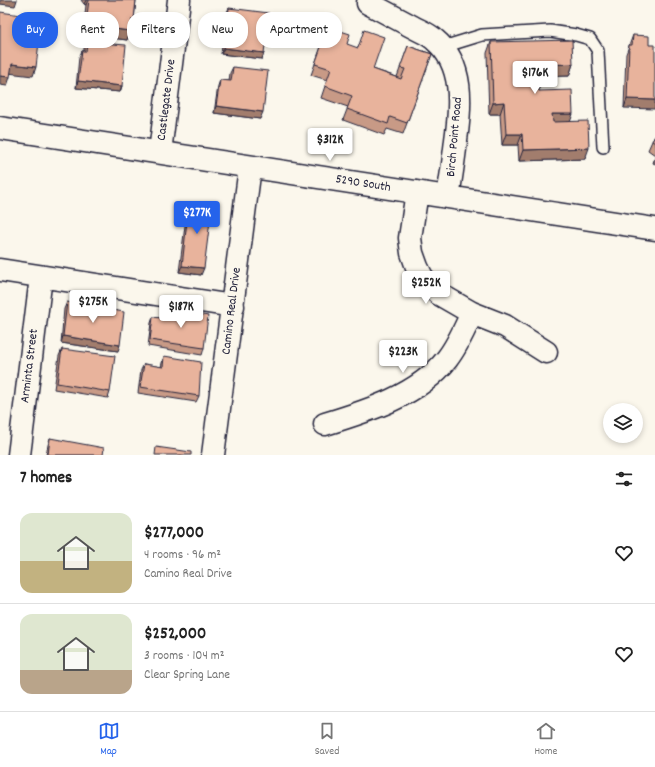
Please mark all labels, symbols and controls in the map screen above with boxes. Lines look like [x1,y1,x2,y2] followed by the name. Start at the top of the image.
[12,12,58,48] chip: Buy
[66,12,119,48] chip: Rent
[127,12,190,48] chip: Filters
[198,12,248,48] chip: New
[256,12,342,48] chip: Apartment
[153,58,181,142] street label: Castlegate Drive
[507,61,563,95] pin: $176K
[522,64,548,83] text: $176K
[442,96,468,178] street label: Birch Point Road
[302,128,358,162] pin: $312K
[317,131,343,150] text: $312K
[334,170,392,198] street label: 5290 South
[169,201,225,235] pin: $277K
[183,204,211,223] text: $277K
[217,266,247,356] street label: Camino Real Drive
[398,271,454,305] pin: $252K
[411,274,441,293] text: $252K
[65,290,121,324] pin: $275K
[78,293,108,312] text: $275K
[153,295,209,329] pin: $187K
[168,298,194,317] text: $187K
[16,328,44,404] street label: Arminta Street
[375,340,431,374] pin: $223K
[388,343,418,362] text: $223K
[603,403,643,443] map controls
[603,403,643,443] button: layers
[20,467,72,491] text: 7 homes
[613,468,635,490] icon: filters
[144,522,204,546] text: $277,000
[52,529,100,577] icon: home
[613,542,635,564] icon: heart
[144,546,221,565] text: 4 rooms · 96 m²
[144,565,232,584] text: Camino Real Drive
[144,623,206,647] text: $252,000
[52,630,100,678] icon: home
[613,643,635,665] icon: heart
[144,647,224,666] text: 3 rooms · 104 m²
[144,666,230,685] text: Clear Spring Lane
[98,720,120,760] tab: Map
[315,720,339,760] tab: Saved
[534,720,557,760] tab: Home

